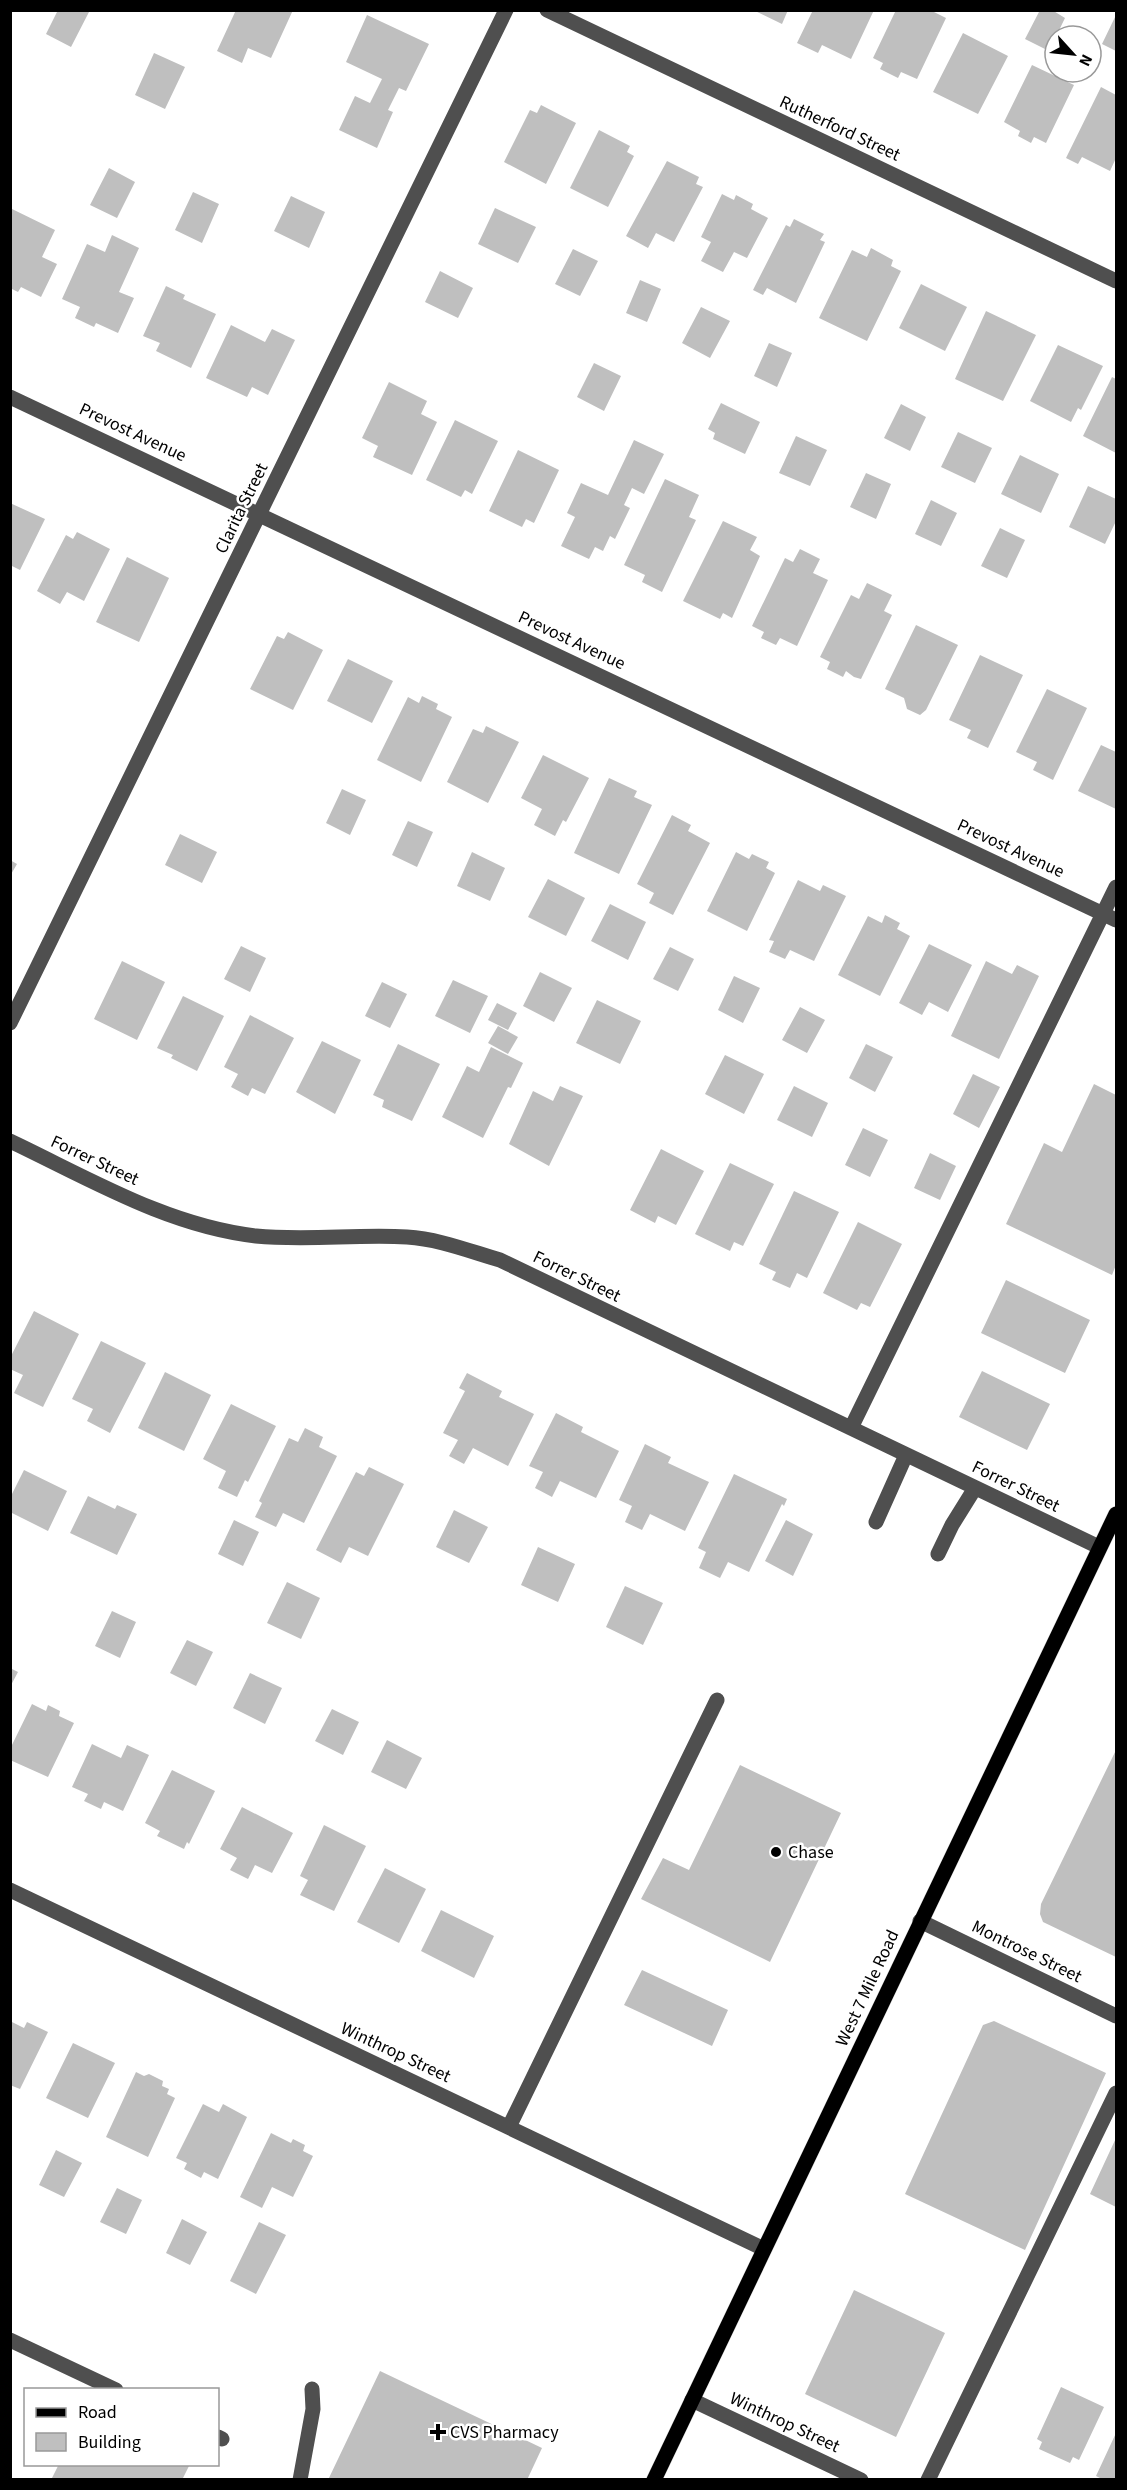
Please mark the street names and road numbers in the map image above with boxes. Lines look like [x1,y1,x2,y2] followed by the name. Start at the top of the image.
[775,90,904,167] street label: Rutherford Street
[75,397,191,468] street label: Prevost Avenue
[209,459,274,558] street label: Clarita Street
[514,605,630,676] street label: Prevost Avenue
[953,813,1069,884] street label: Prevost Avenue
[47,1129,143,1192] street label: Forrer Street
[529,1244,625,1308] street label: Forrer Street
[968,1454,1064,1518] street label: Forrer Street
[967,1914,1086,1989] street label: Montrose Street
[830,1926,905,2050] street label: West 7 Mile Road
[337,2016,455,2089] street label: Winthrop Street
[726,2386,844,2459] street label: Winthrop Street

